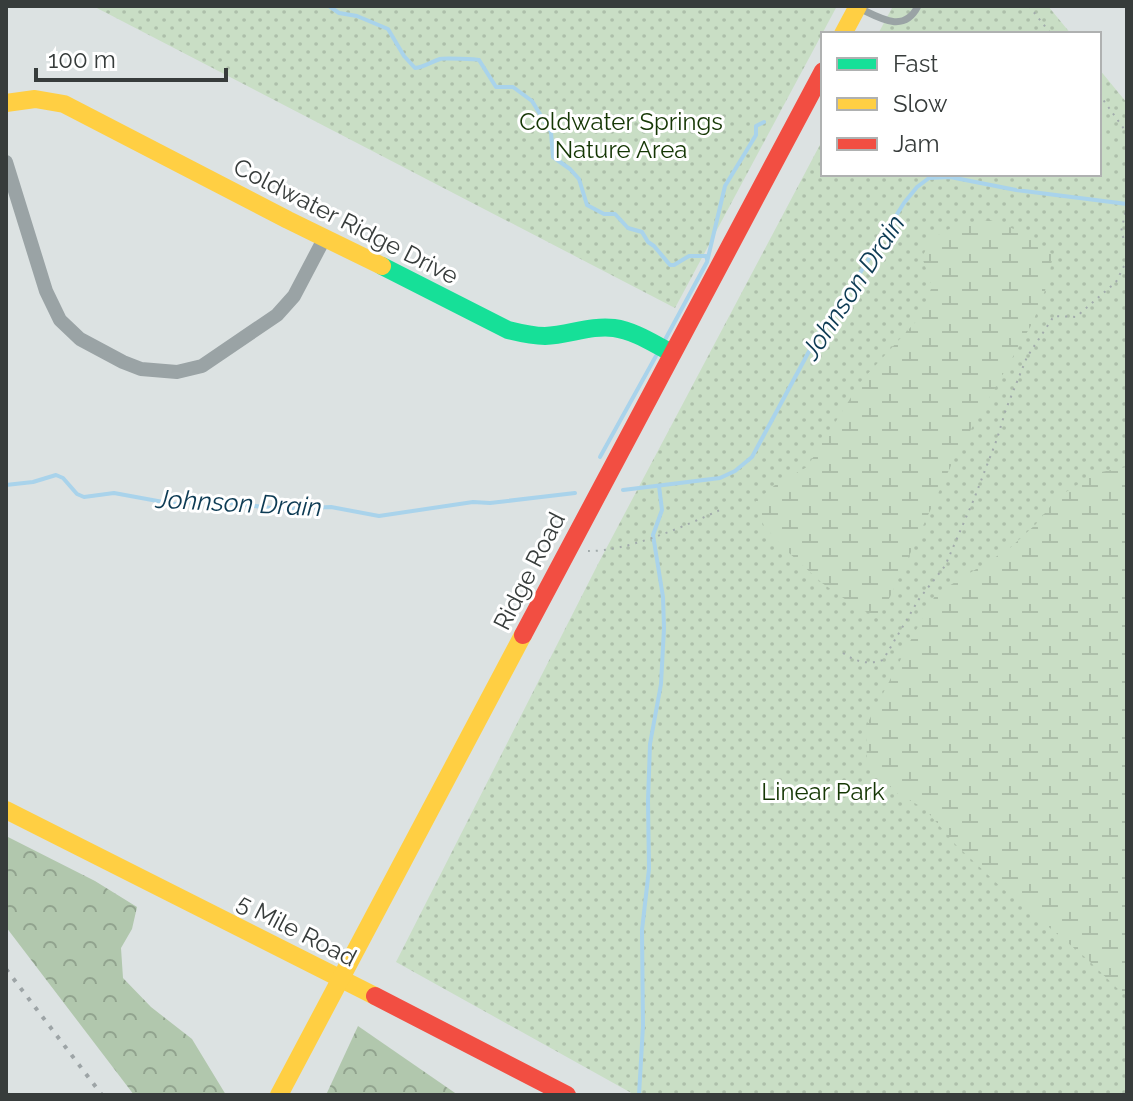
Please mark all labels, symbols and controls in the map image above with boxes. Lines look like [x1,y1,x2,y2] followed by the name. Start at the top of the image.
[36,32,226,82] scale bar
[821,32,1101,176] legend
[48,45,116,74] text: 100 m
[893,49,938,78] text: Fast
[893,89,948,118] text: Slow
[519,107,723,164] park label: Coldwater Springs Nature Area
[893,129,939,158] text: Jam
[229,152,463,290] street label: Coldwater Ridge Drive
[795,209,911,366] water label: Johnson Drain
[154,484,323,522] water label: Johnson Drain
[487,507,571,635] street label: Ridge Road
[761,777,885,806] park label: Linear Park
[233,888,361,972] street label: 5 Mile Road

